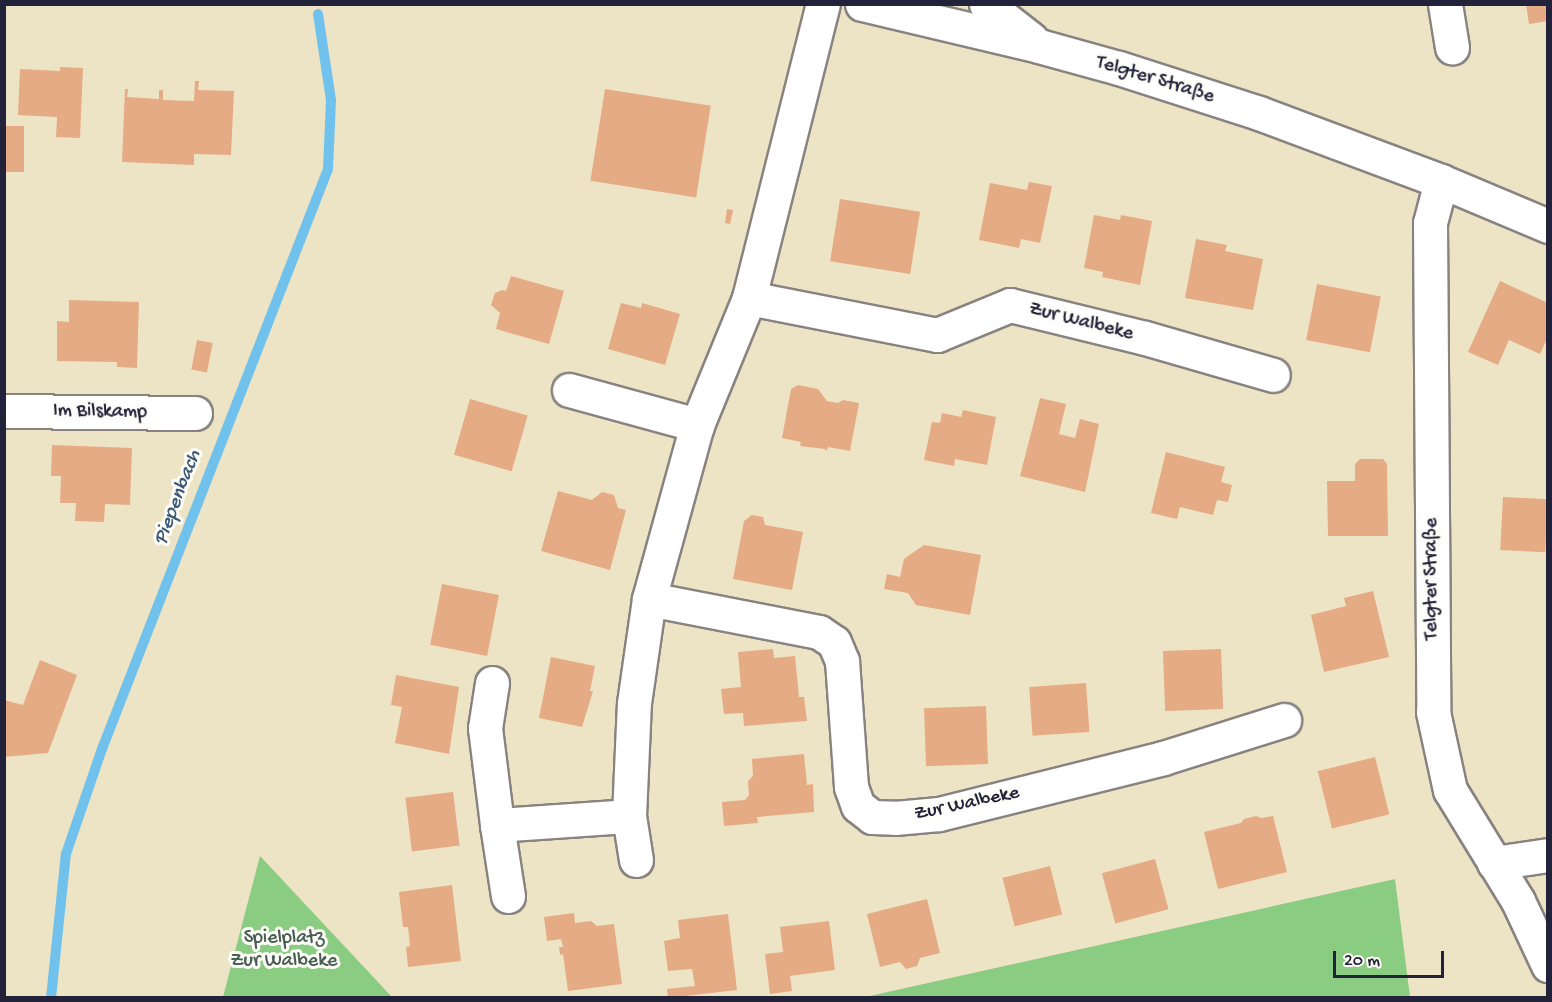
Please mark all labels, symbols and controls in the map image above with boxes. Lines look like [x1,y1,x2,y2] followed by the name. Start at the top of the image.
[1093,51,1217,109] street label: Telgter Straße
[1026,297,1136,347] street label: Zur Walbeke
[53,399,147,425] street label: Im Bilskamp
[149,447,209,549] water label: Piepenbach
[1420,518,1444,640] street label: Telgter Straße
[912,781,1022,827] street label: Zur Walbeke
[231,927,337,974] park label: Spielplatz Zur Walbeke
[1336,939,1447,977] scale bar
[1344,951,1380,972] text: 20 m

